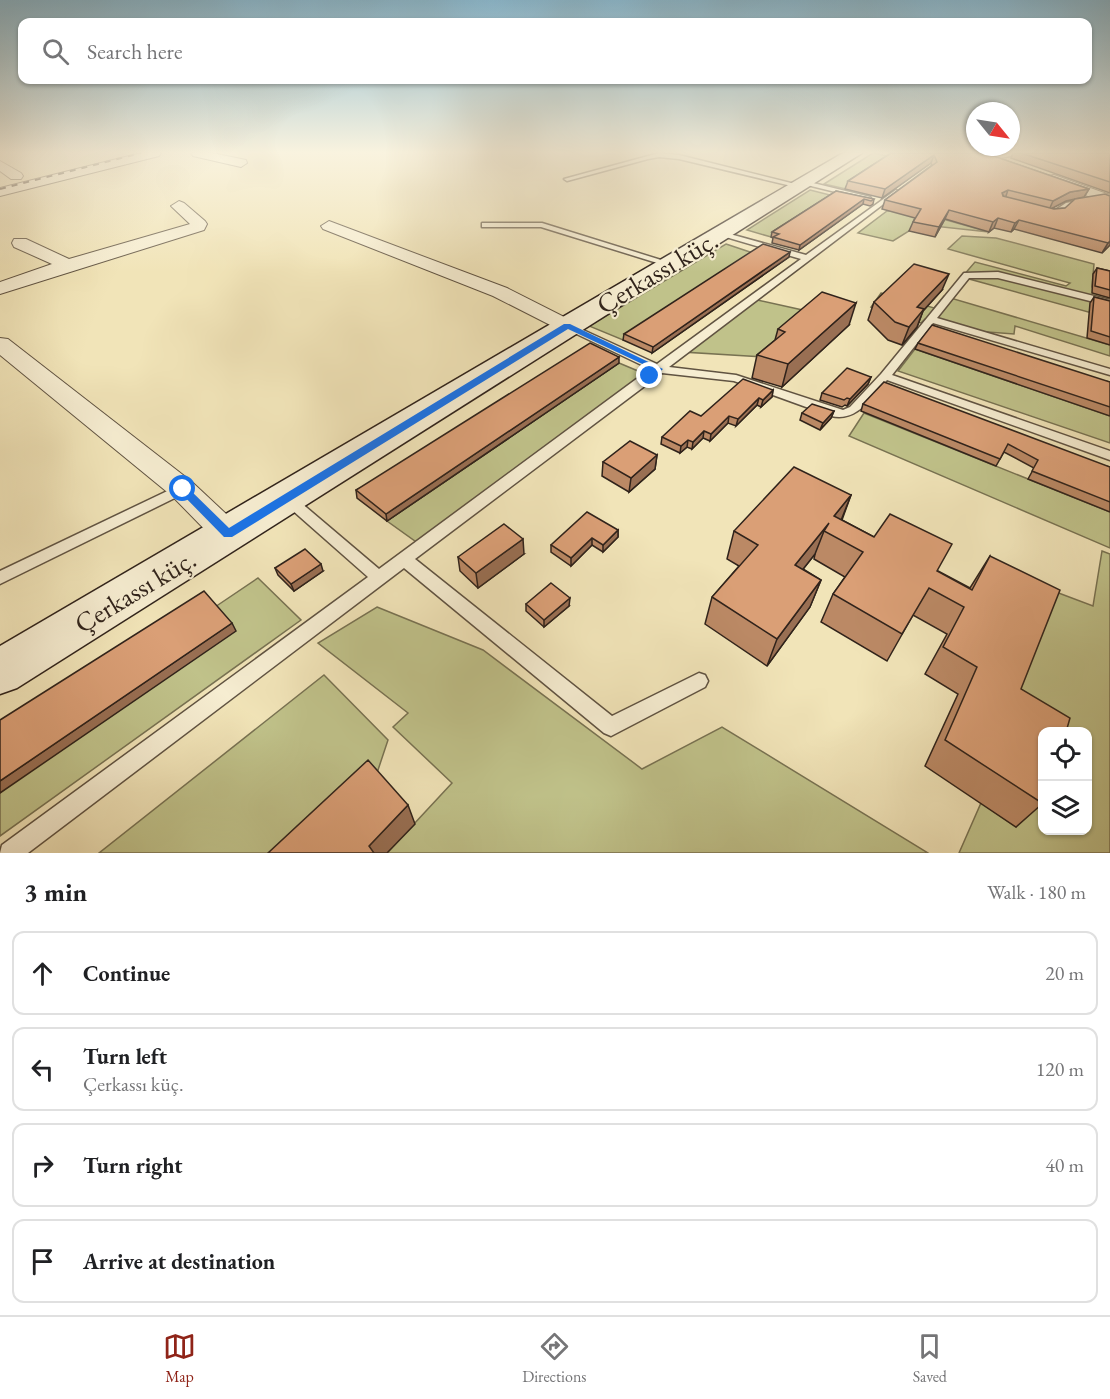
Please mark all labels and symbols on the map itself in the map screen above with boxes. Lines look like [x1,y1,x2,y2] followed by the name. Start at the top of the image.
[966,102,1020,156] north arrow
[590,222,724,322] street label: Çerkassı küç.
[636,362,662,388] route end
[169,475,195,501] route start
[68,541,202,641] street label: Çerkassı küç.

